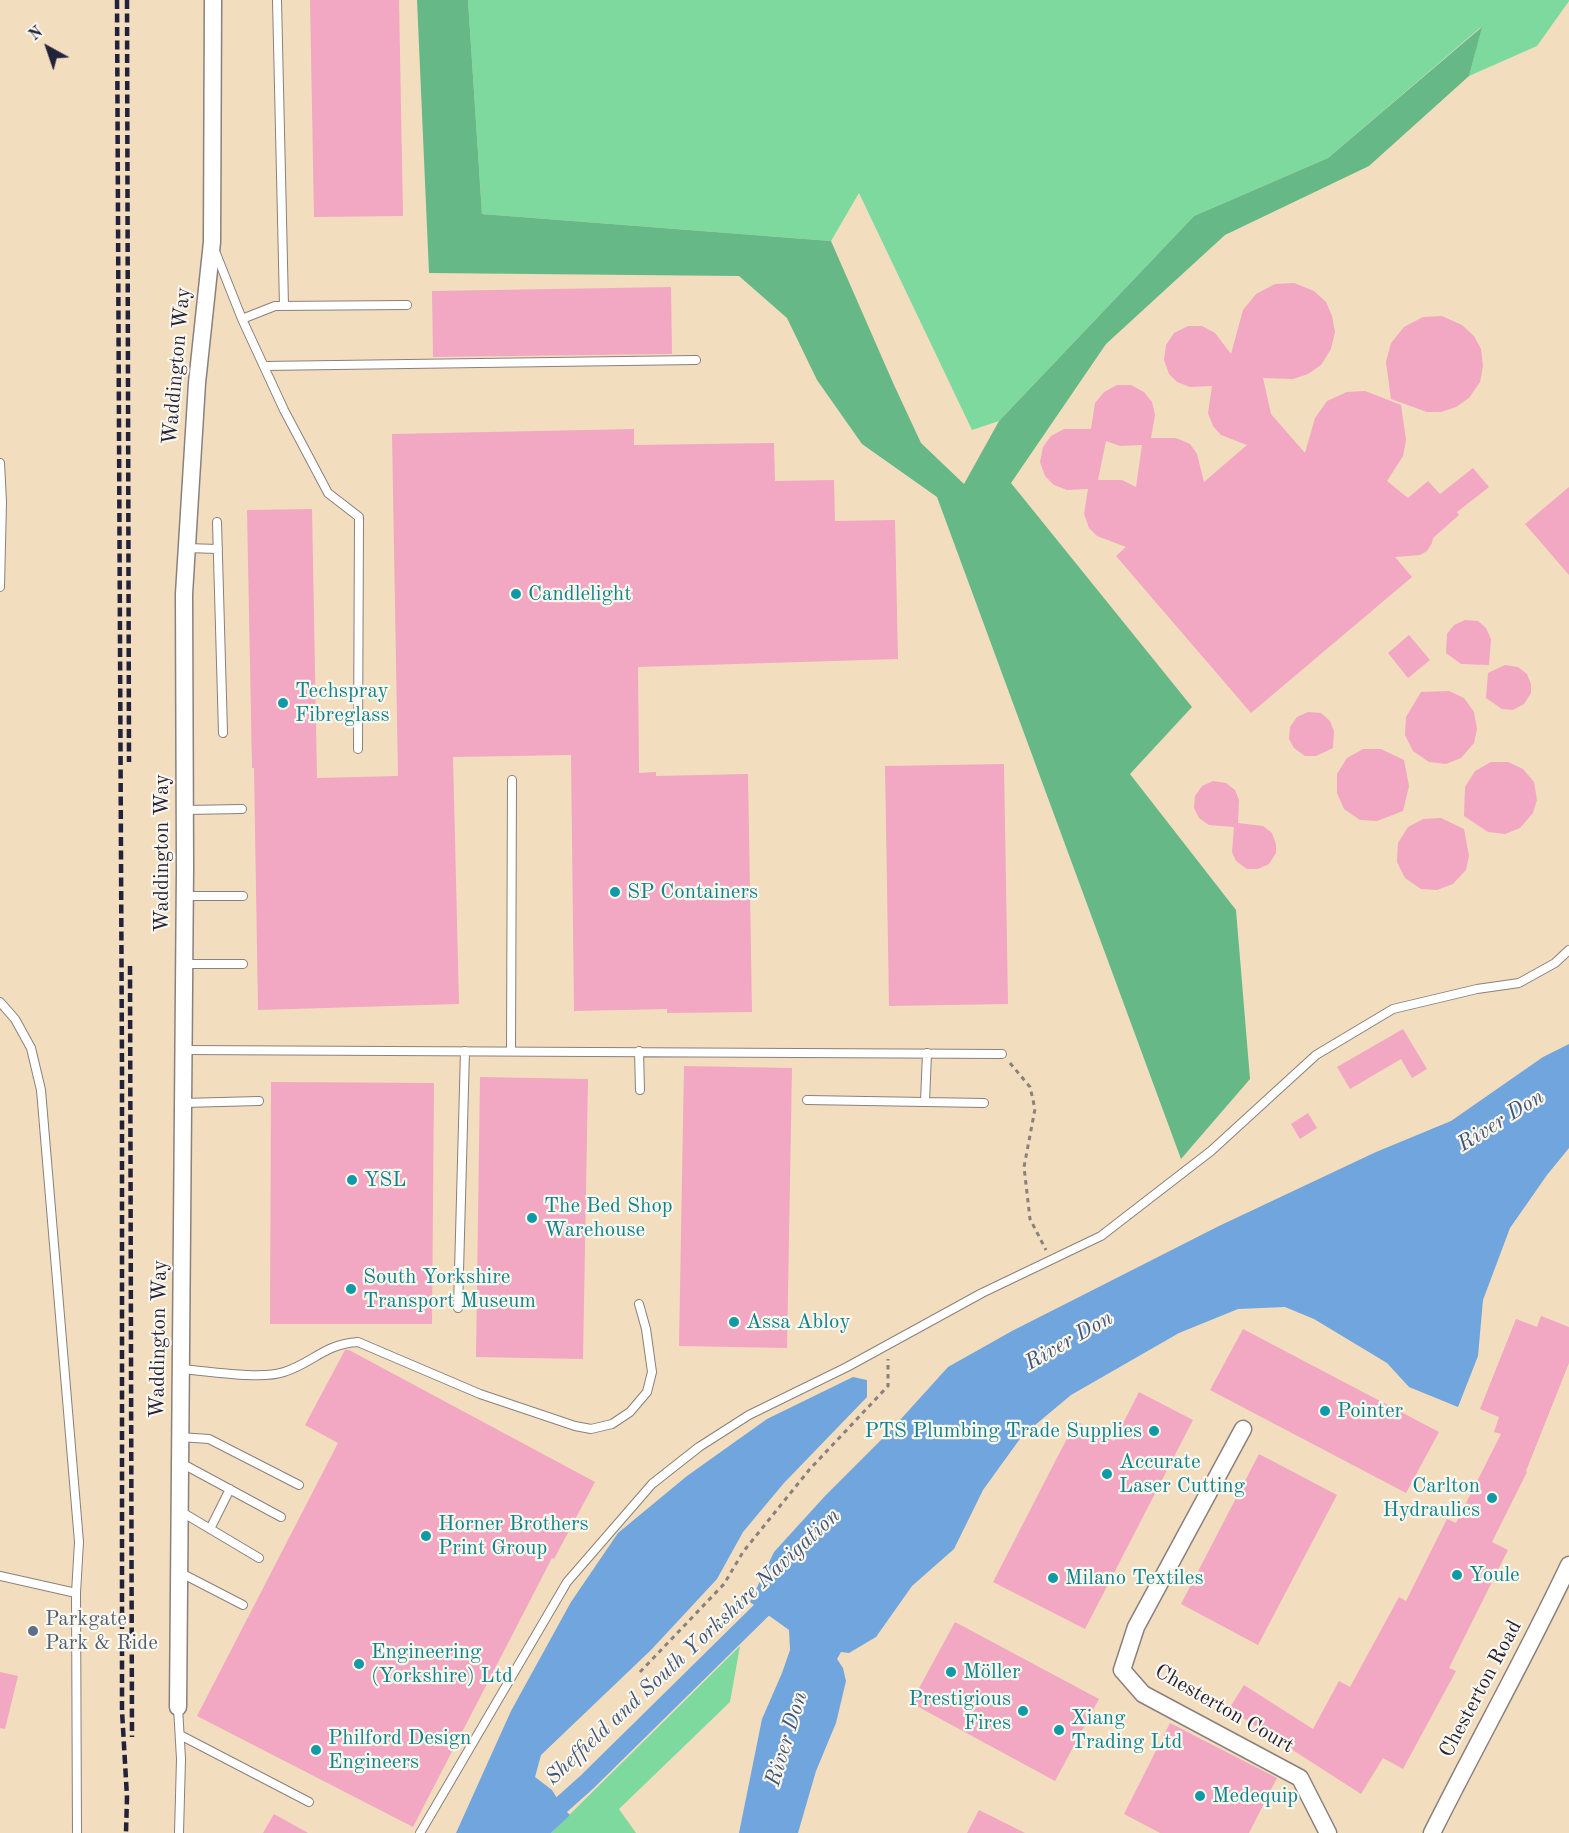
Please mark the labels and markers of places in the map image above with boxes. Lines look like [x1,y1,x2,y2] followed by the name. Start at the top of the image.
[528,581,632,607] place label: Candlelight
[509,587,523,601] marker: Candlelight
[295,678,389,728] place label: Techspray Fibreglass
[276,696,290,710] marker: Techspray Fibreglass
[627,879,758,905] place label: SP Containers
[608,885,622,899] marker: SP Containers
[364,1167,406,1193] place label: YSL
[345,1173,359,1187] marker: YSL
[544,1193,673,1243] place label: The Bed Shop Warehouse
[525,1211,539,1225] marker: The Bed Shop Warehouse
[363,1264,536,1314] place label: South Yorkshire Transport Museum
[344,1282,358,1296] marker: South Yorkshire Transport Museum
[746,1309,851,1335] place label: Assa Abloy
[727,1315,741,1329] marker: Assa Abloy
[1337,1398,1403,1424] place label: Pointer
[1318,1404,1332,1418] marker: Pointer
[864,1418,1142,1444] place label: PTS Plumbing Trade Supplies
[1147,1424,1161,1438] marker: PTS Plumbing Trade Supplies
[1119,1449,1245,1499] place label: Accurate Laser Cutting
[1100,1467,1114,1481] marker: Accurate Laser Cutting
[1383,1473,1480,1523] place label: Carlton Hydraulics
[1485,1491,1499,1505] marker: Carlton Hydraulics
[438,1511,589,1561] place label: Horner Brothers Print Group
[419,1529,433,1543] marker: Horner Brothers Print Group
[1469,1562,1520,1588] place label: Youle
[1065,1565,1204,1591] place label: Milano Textiles
[1450,1568,1464,1582] marker: Youle
[1046,1571,1060,1585] marker: Milano Textiles
[45,1606,158,1656] place label: Parkgate Park & Ride
[26,1624,40,1638] marker: Parkgate Park & Ride
[371,1639,513,1689] place label: Engineering (Yorkshire) Ltd
[352,1657,366,1671] marker: Engineering (Yorkshire) Ltd
[963,1659,1021,1685] place label: Möller
[944,1665,958,1679] marker: Möller
[909,1686,1011,1736] place label: Prestigious Fires
[1016,1704,1030,1718] marker: Prestigious Fires
[1071,1705,1183,1755] place label: Xiang Trading Ltd
[1052,1723,1066,1737] marker: Xiang Trading Ltd
[328,1725,471,1775] place label: Philford Design Engineers
[309,1743,323,1757] marker: Philford Design Engineers
[1212,1783,1298,1809] place label: Medequip
[1193,1789,1207,1803] marker: Medequip

